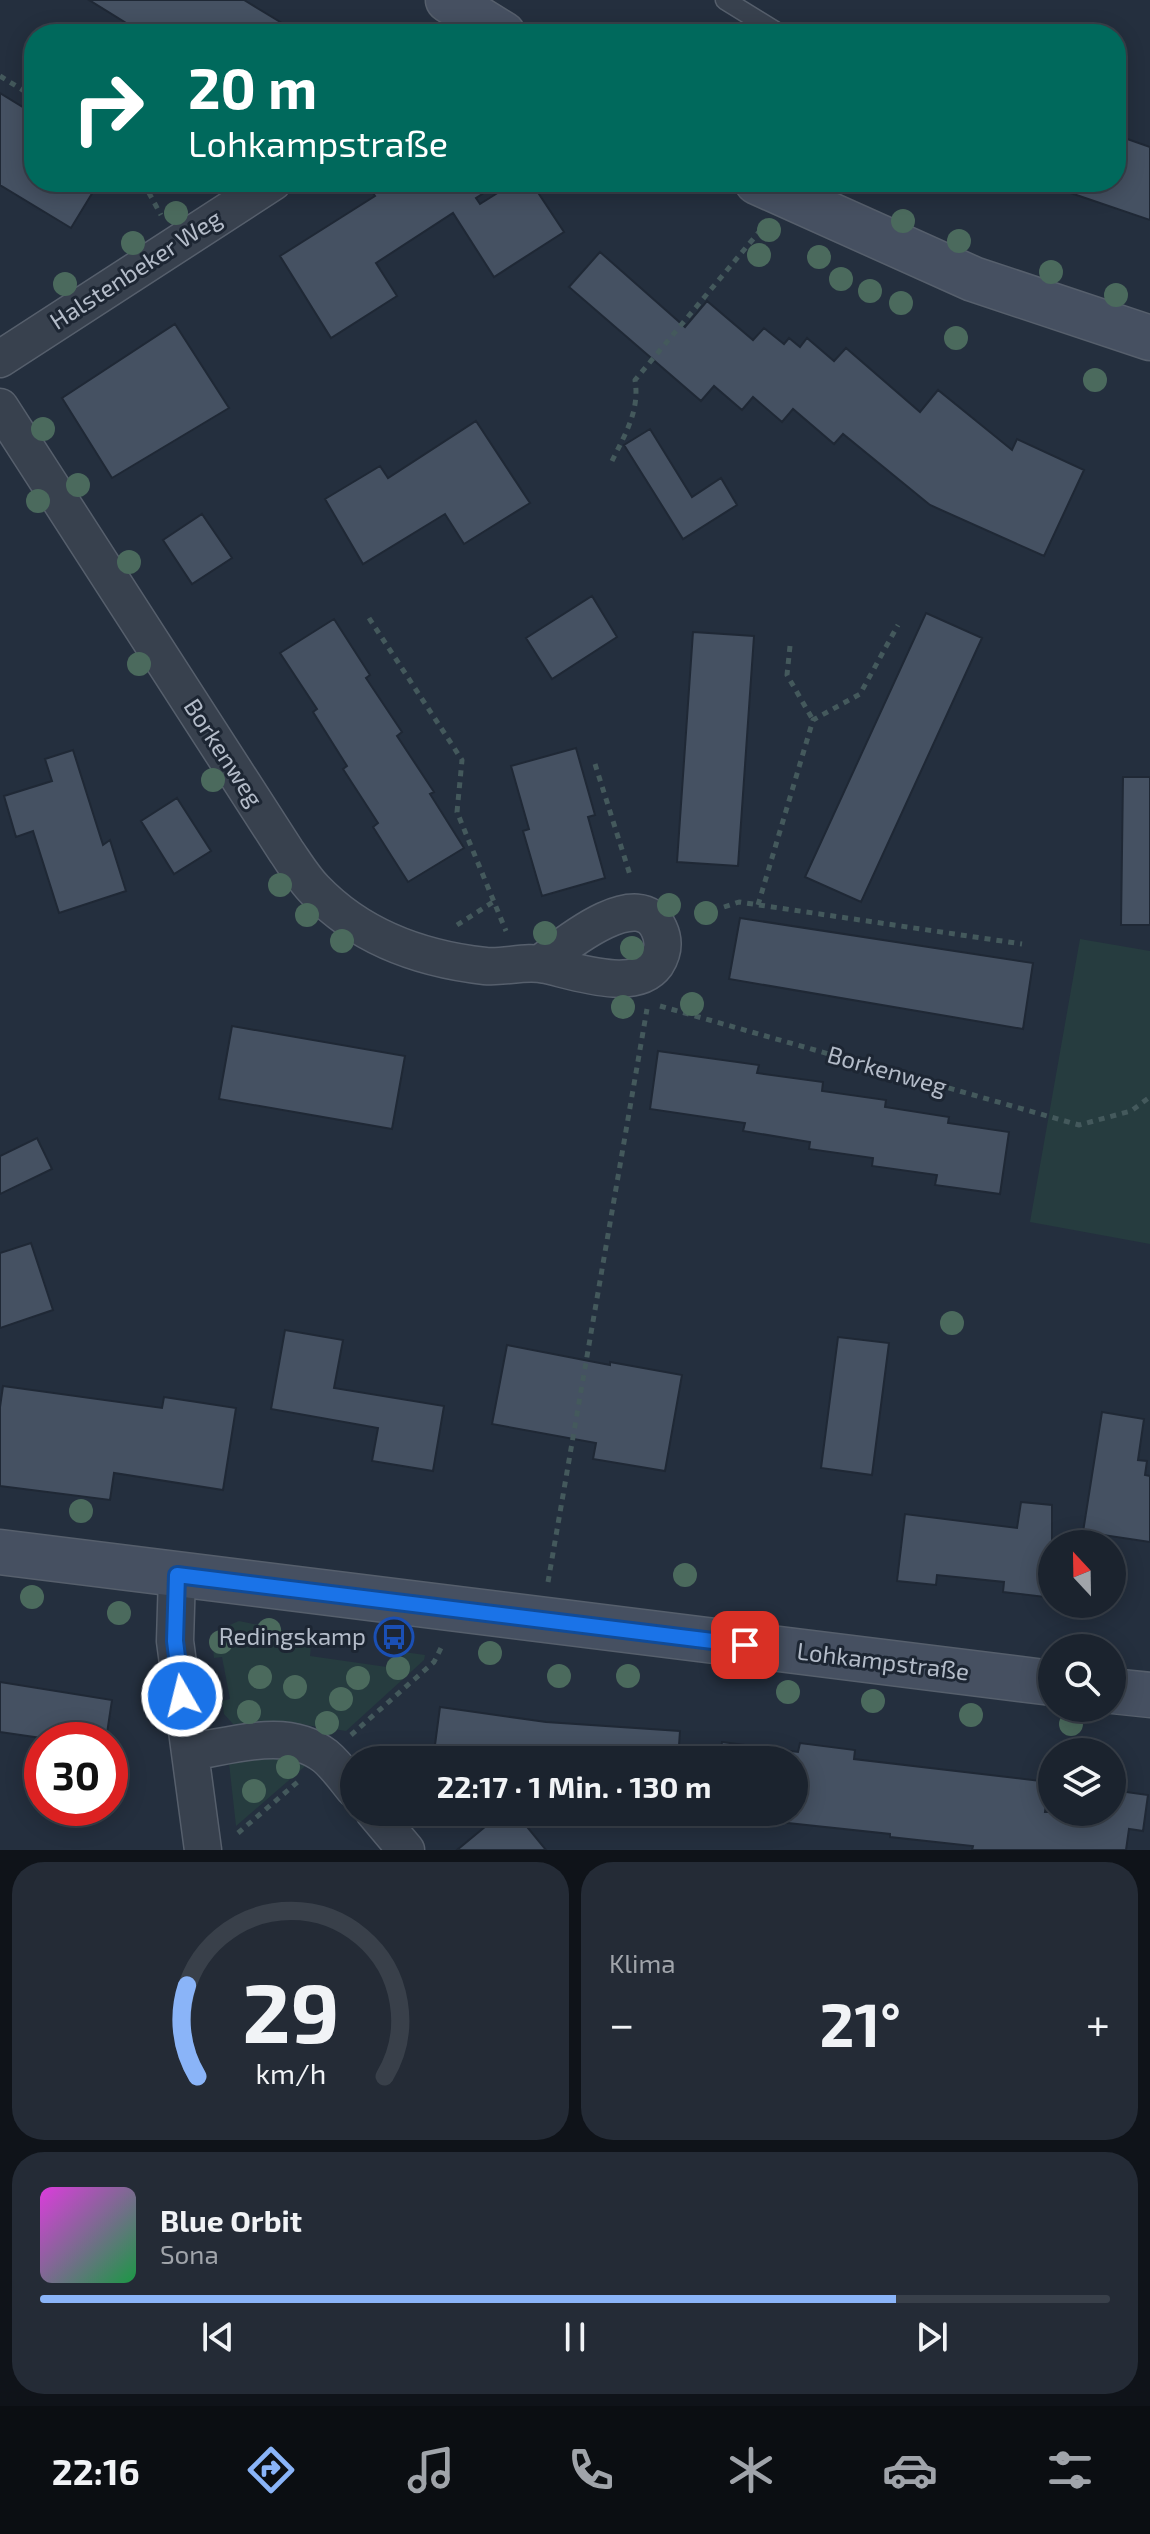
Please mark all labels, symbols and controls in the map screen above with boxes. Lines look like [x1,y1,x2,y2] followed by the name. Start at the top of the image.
[188,53,317,120] text: 20 m
[56,56,160,160] icon: right
[188,121,448,164] text: Lohkampstraße
[44,203,226,335] street label: Halstenbeker Weg
[179,693,270,812] street label: Borkenweg
[824,1039,950,1100] street label: Borkenweg
[1038,1530,1126,1618] north arrow
[1038,1530,1126,1826] map controls
[711,1611,779,1679] pin
[373,1616,415,1658] bus stop icon: Redingskamp
[219,1621,366,1650] place label: Redingskamp
[723,1623,767,1667] icon: arrive
[1038,1634,1126,1722] button: search
[795,1636,971,1685] street label: Lohkampstraße
[140,1654,224,1738] position arrow
[24,1722,128,1826] speed limit sign: 30
[1038,1738,1126,1826] button: layers
[437,1768,711,1804] text: 22:17 · 1 Min. · 130 m
[609,1947,676,1978] text: Klima
[242,1960,339,2060] text: 29
[820,1987,901,2059] text: 21°
[609,1996,635,2049] text: −
[1086,1996,1110,2049] text: +
[255,2055,326,2090] text: km/h
[160,2202,302,2238] text: Blue Orbit
[160,2238,219,2269] text: Sona
[196,2315,240,2359] icon: previous
[553,2315,597,2359] icon: pause
[910,2315,954,2359] icon: next
[243,2442,299,2498] icon: directions
[403,2442,459,2498] icon: music
[563,2442,619,2498] icon: phone
[723,2442,779,2498] icon: climate
[882,2442,938,2498] icon: car
[1042,2442,1098,2498] icon: filters
[52,2449,140,2492] text: 22:16

